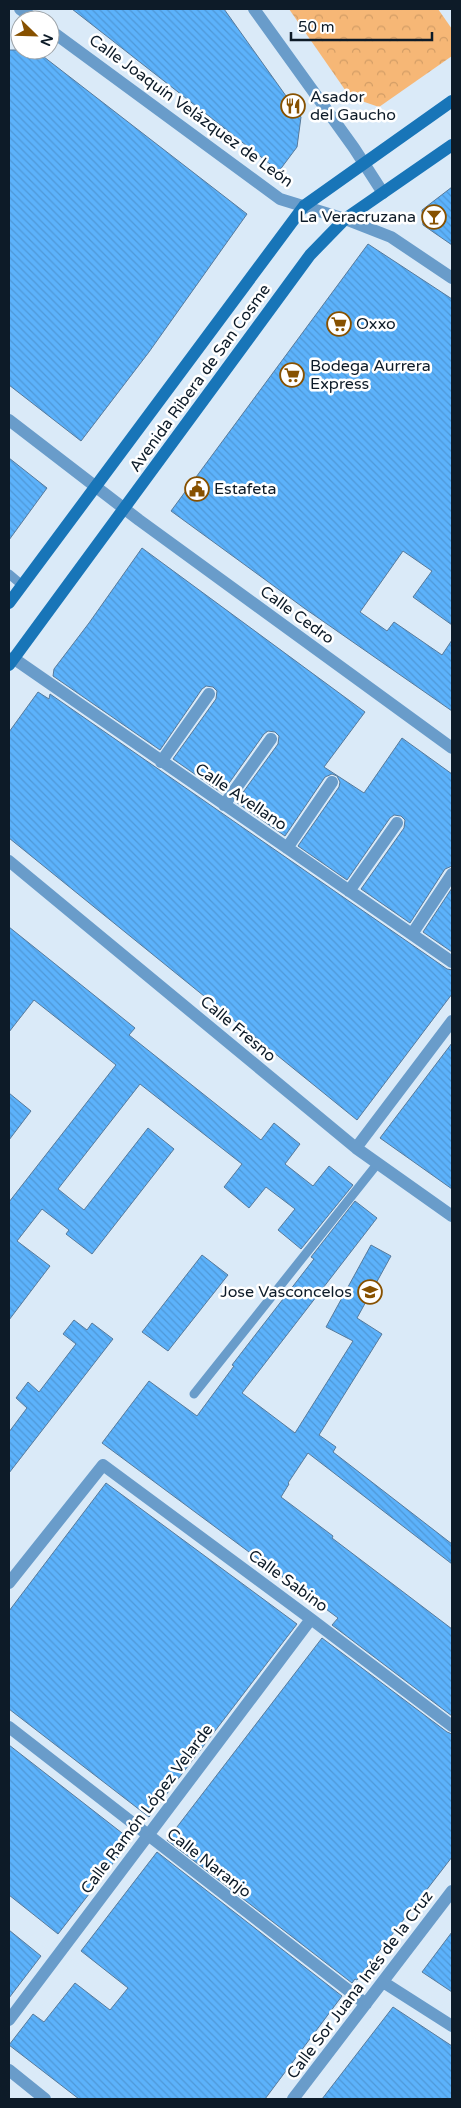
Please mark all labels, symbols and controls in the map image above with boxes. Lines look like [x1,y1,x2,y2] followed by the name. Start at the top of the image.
[10,10,60,60] north arrow
[291,10,432,42] scale bar
[298,18,335,36] text: 50 m
[85,30,297,192] street label: Calle Joaquín Velázquez de León
[36,31,57,48] text: N
[310,87,396,125] place label: Asador del Gaucho
[280,93,306,119] restaurant icon: Asador del Gaucho
[421,204,447,230] bar icon: La Veracruzana
[299,207,416,227] place label: La Veracruzana
[125,280,275,476] street label: Avenida Ribera de San Cosme
[326,311,352,337] supermarket icon: Oxxo
[356,314,396,334] place label: Oxxo
[310,356,431,394] place label: Bodega Aurrera Express
[279,362,305,388] supermarket icon: Bodega Aurrera Express
[184,476,210,502] public building icon: Estafeta
[214,479,276,499] place label: Estafeta
[256,581,338,649] street label: Calle Cedro
[191,759,291,835] street label: Calle Avellano
[196,992,280,1066] street label: Calle Fresno
[357,1279,383,1305] school or university icon: Jose Vasconcelos
[220,1282,352,1302] place label: Jose Vasconcelos
[244,1545,332,1617] street label: Calle Sabino
[77,1720,217,1898] street label: Calle Ramón López Velarde
[163,1824,255,1902] street label: Calle Naranjo
[283,1887,437,2083] street label: Calle Sor Juana Inés de la Cruz

